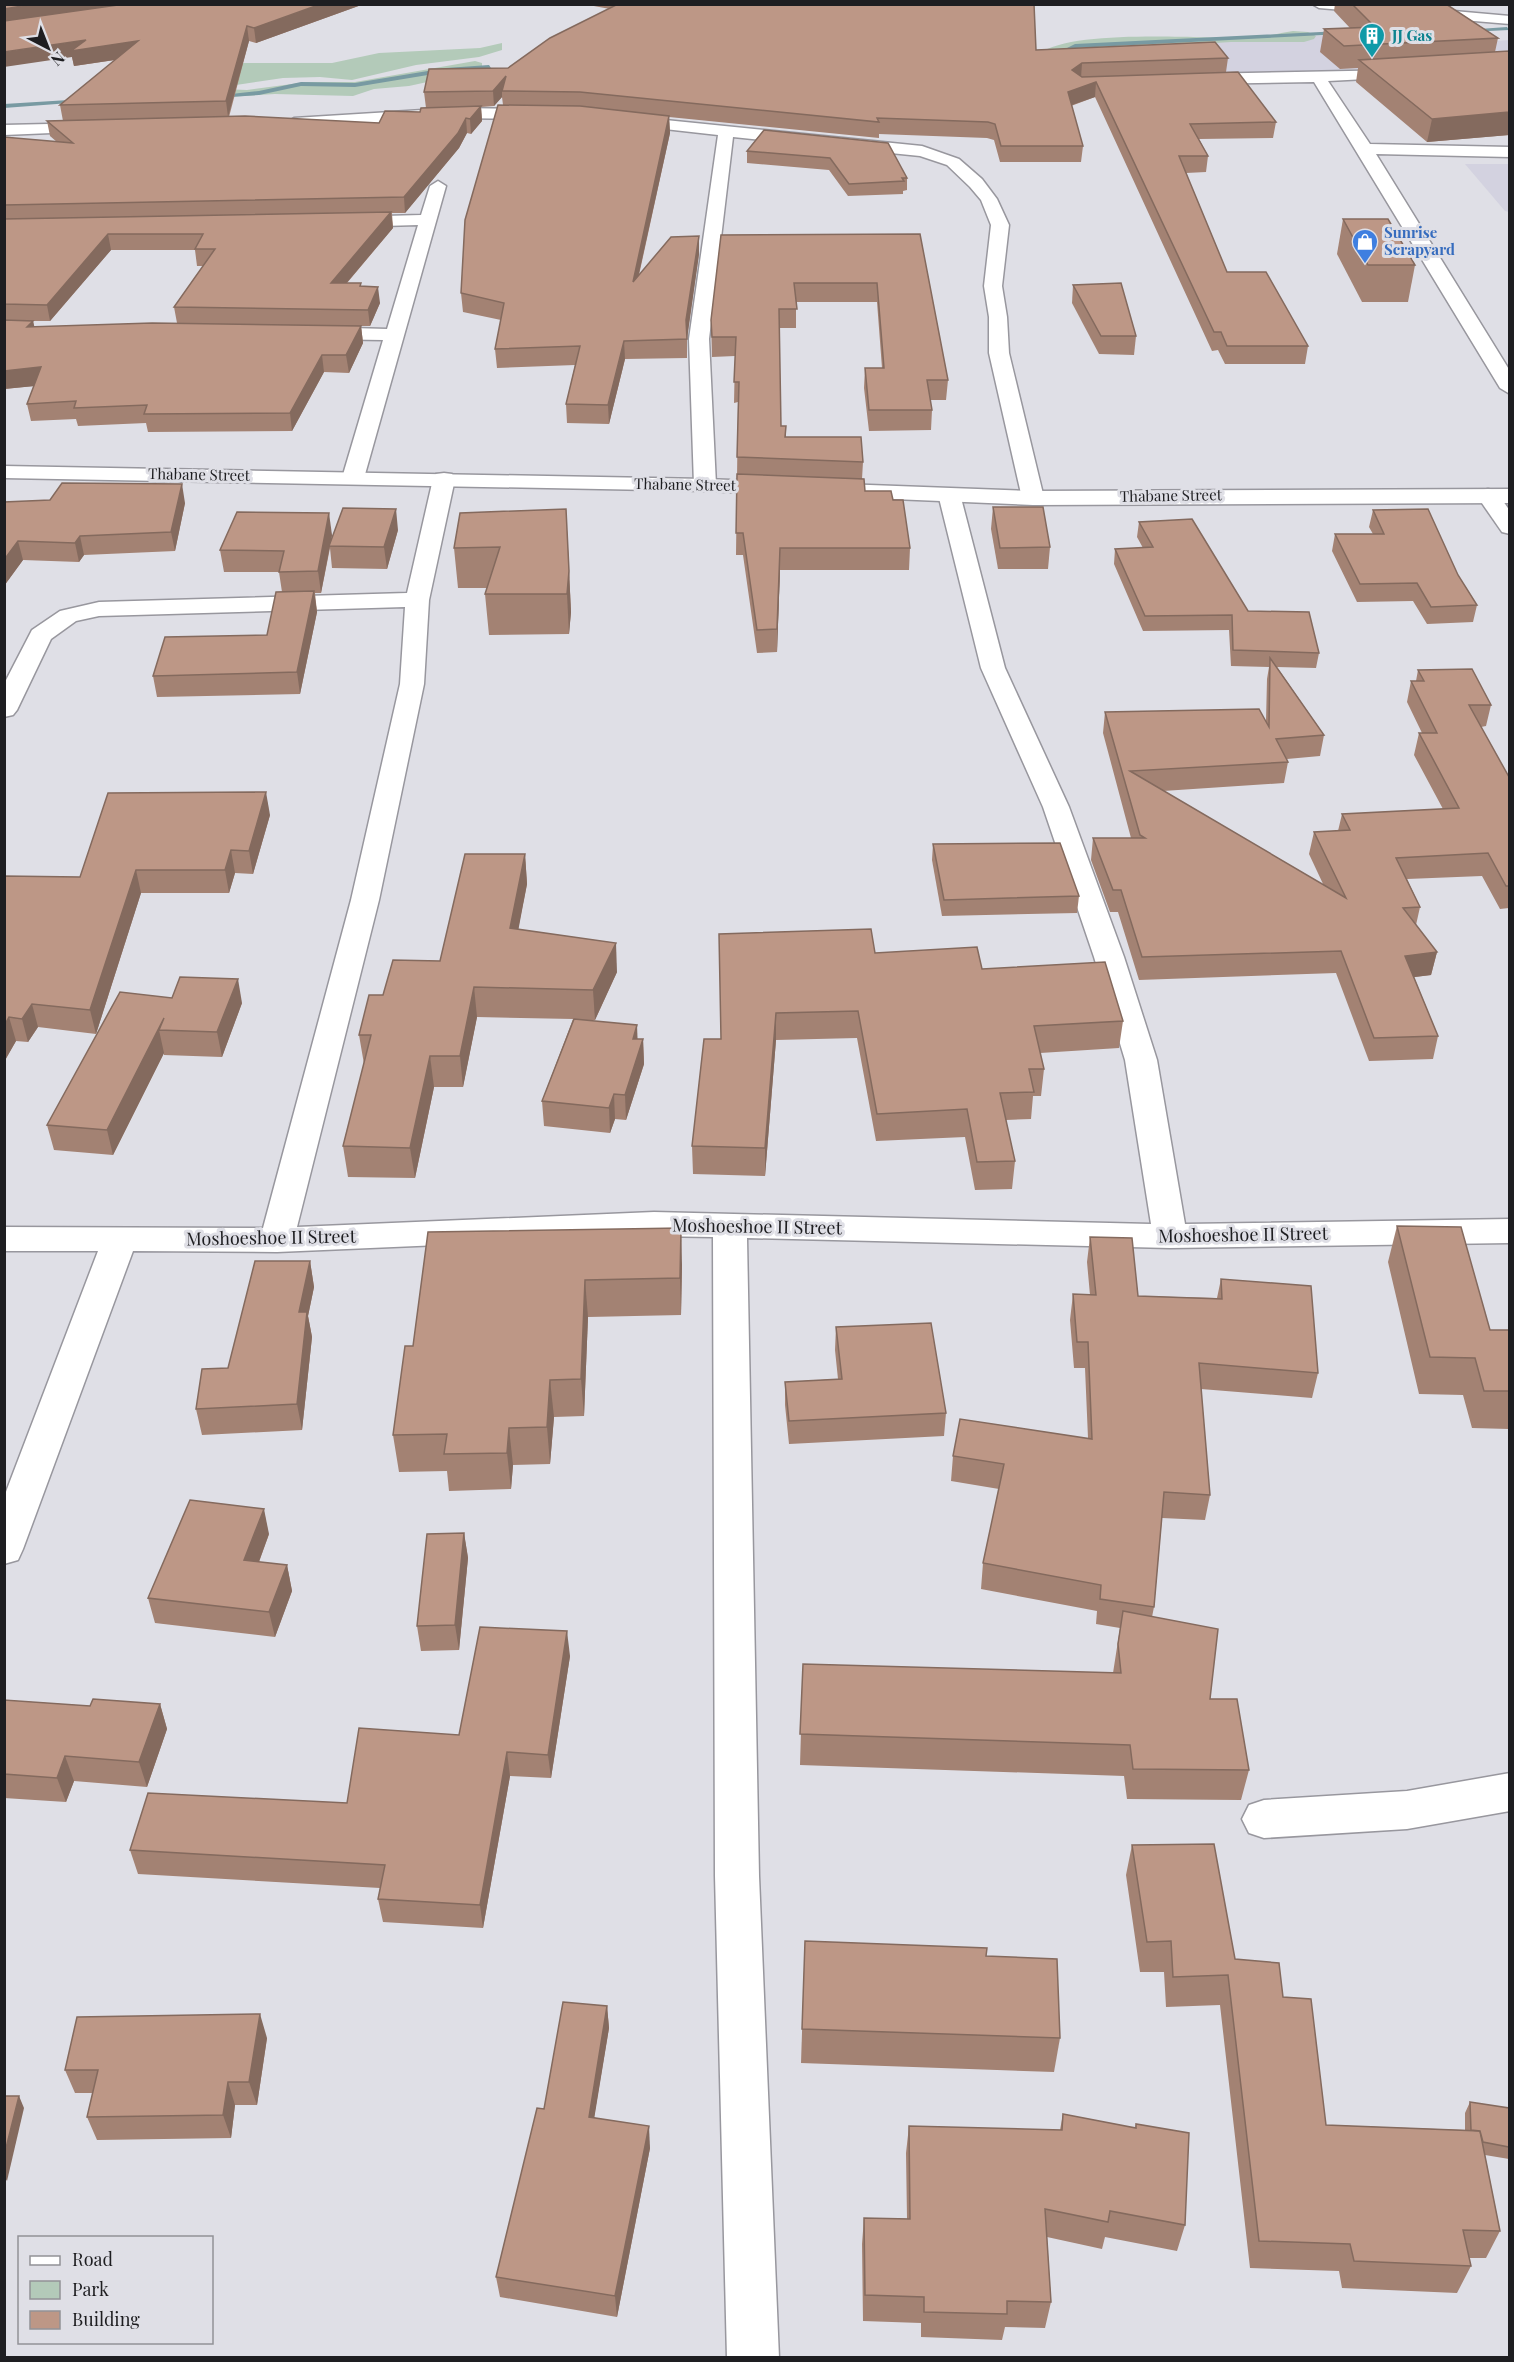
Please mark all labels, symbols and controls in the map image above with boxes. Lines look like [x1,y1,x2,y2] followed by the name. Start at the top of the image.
[18,18,78,78] north arrow
[1357,21,1387,59] building icon: JJ Gas
[1391,25,1432,45] place label: JJ Gas
[47,48,70,71] text: N
[1384,222,1455,259] place label: Sunrise Scrapyard
[1350,227,1380,265] shop icon: Sunrise Scrapyard
[148,463,251,485] street label: Thabane Street
[634,473,737,495] street label: Thabane Street
[1120,484,1223,506] street label: Thabane Street
[672,1213,843,1239] street label: Moshoeshoe II Street
[1158,1221,1329,1247] street label: Moshoeshoe II Street
[186,1224,357,1250] street label: Moshoeshoe II Street
[18,2236,213,2344] legend
[72,2247,113,2271] text: Road
[72,2277,109,2301] text: Park
[72,2307,140,2331] text: Building

